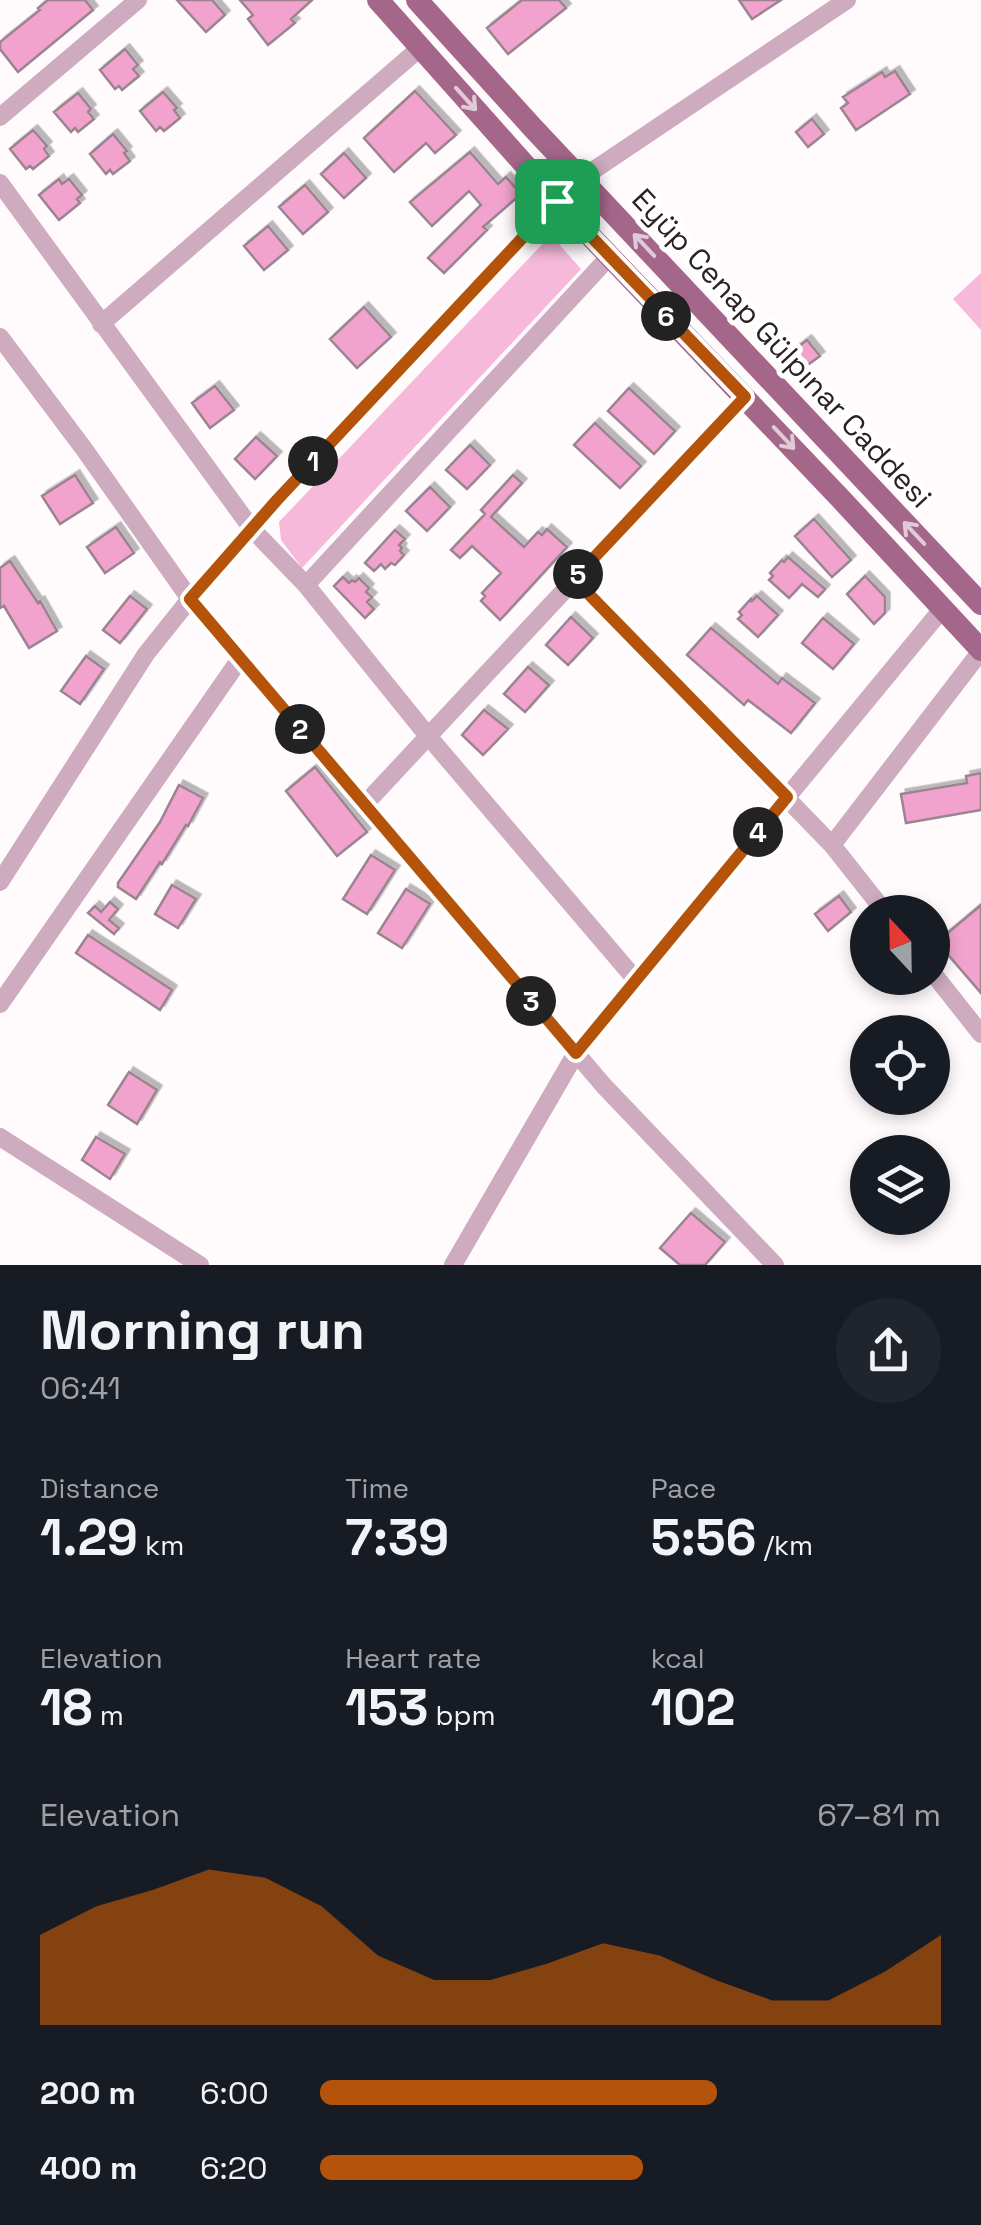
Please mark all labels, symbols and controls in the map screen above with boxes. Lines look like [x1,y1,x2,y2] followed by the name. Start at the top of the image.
[455,86,478,111] one-way arrow
[515,159,600,244] pin
[530,174,585,229] icon: arrive
[624,180,940,516] street label: Eyüp Cenap Gülpınar Caddesi
[632,233,656,257] one-way arrow
[641,291,691,341] pin: 6
[657,298,675,334] text: 6
[772,426,796,450] one-way arrow
[288,436,338,486] pin: 1
[307,443,319,479] text: 1
[902,521,926,545] one-way arrow
[553,549,603,599] pin: 5
[570,556,586,592] text: 5
[275,704,325,754] pin: 2
[292,711,308,747] text: 2
[733,807,783,857] pin: 4
[749,814,767,850] text: 4
[850,895,950,995] north arrow
[850,895,950,1235] map controls
[506,976,556,1026] pin: 3
[522,983,540,1019] text: 3
[850,1015,950,1115] button: locate
[850,1135,950,1235] button: layers
[40,1295,365,1365] text: Morning run
[836,1298,941,1403] button: share
[40,1368,121,1408] text: 06:41
[40,1470,159,1506] text: Distance
[345,1470,409,1506] text: Time
[651,1470,716,1506] text: Pace
[40,1506,138,1570] text: 1.29
[345,1506,449,1570] text: 7:39
[651,1506,756,1570] text: 5:56
[138,1527,184,1563] text: km
[756,1527,813,1563] text: /km
[40,1640,163,1676] text: Elevation
[345,1640,481,1676] text: Heart rate
[651,1640,705,1676] text: kcal
[40,1676,93,1740] text: 18
[345,1676,428,1740] text: 153
[651,1676,735,1740] text: 102
[93,1697,124,1733] text: m
[428,1697,496,1733] text: bpm
[40,1795,180,1835] text: Elevation
[817,1795,941,1835] text: 67–81 m
[40,2073,136,2113] text: 200 m
[200,2073,269,2113] text: 6:00
[40,2148,137,2188] text: 400 m
[200,2148,268,2188] text: 6:20

